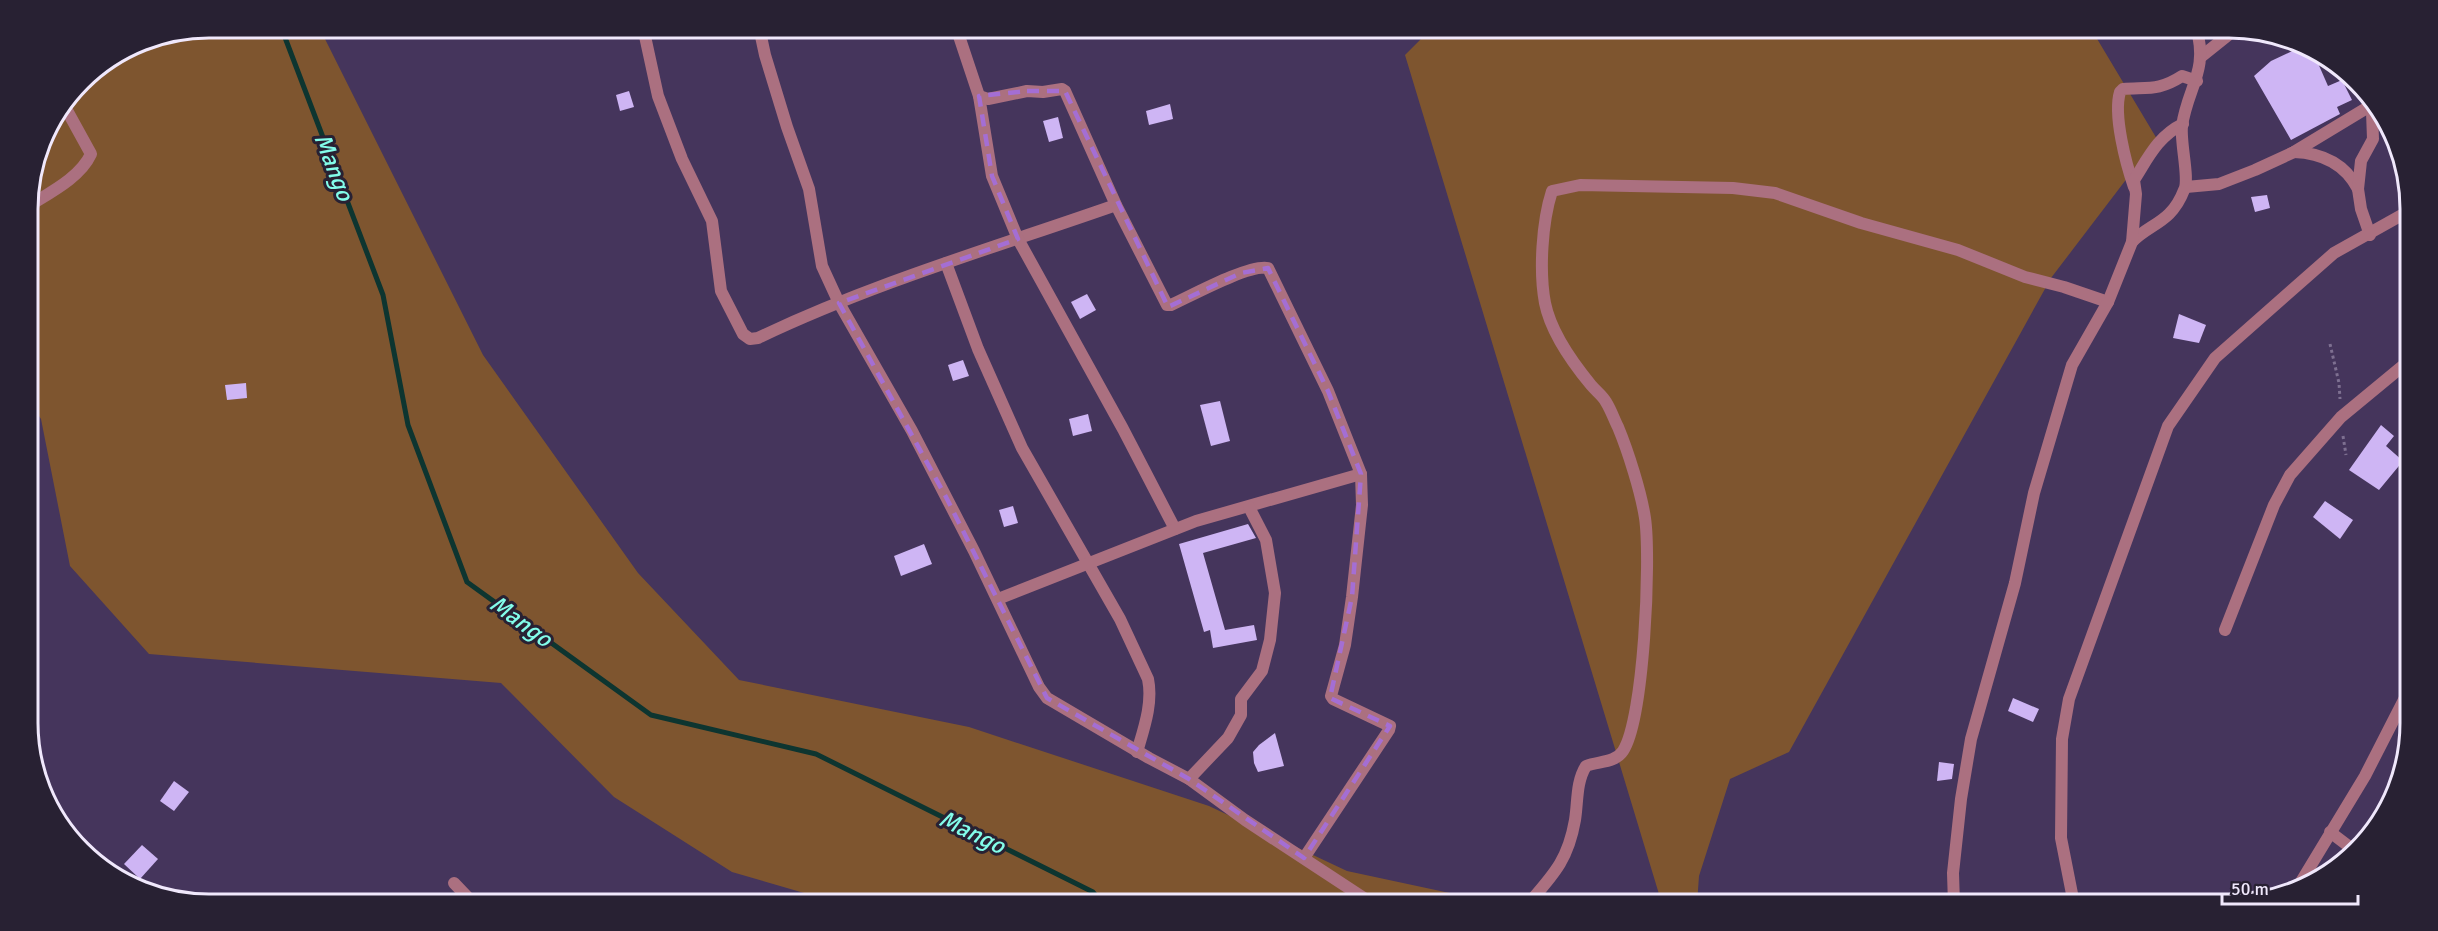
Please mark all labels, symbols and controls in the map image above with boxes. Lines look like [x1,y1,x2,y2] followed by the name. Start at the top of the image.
[307,129,361,206] water label: Mango
[484,588,559,655] water label: Mango
[934,803,1011,861] water label: Mango
[2222,868,2358,906] scale bar
[2231,878,2269,900] text: 50 m

